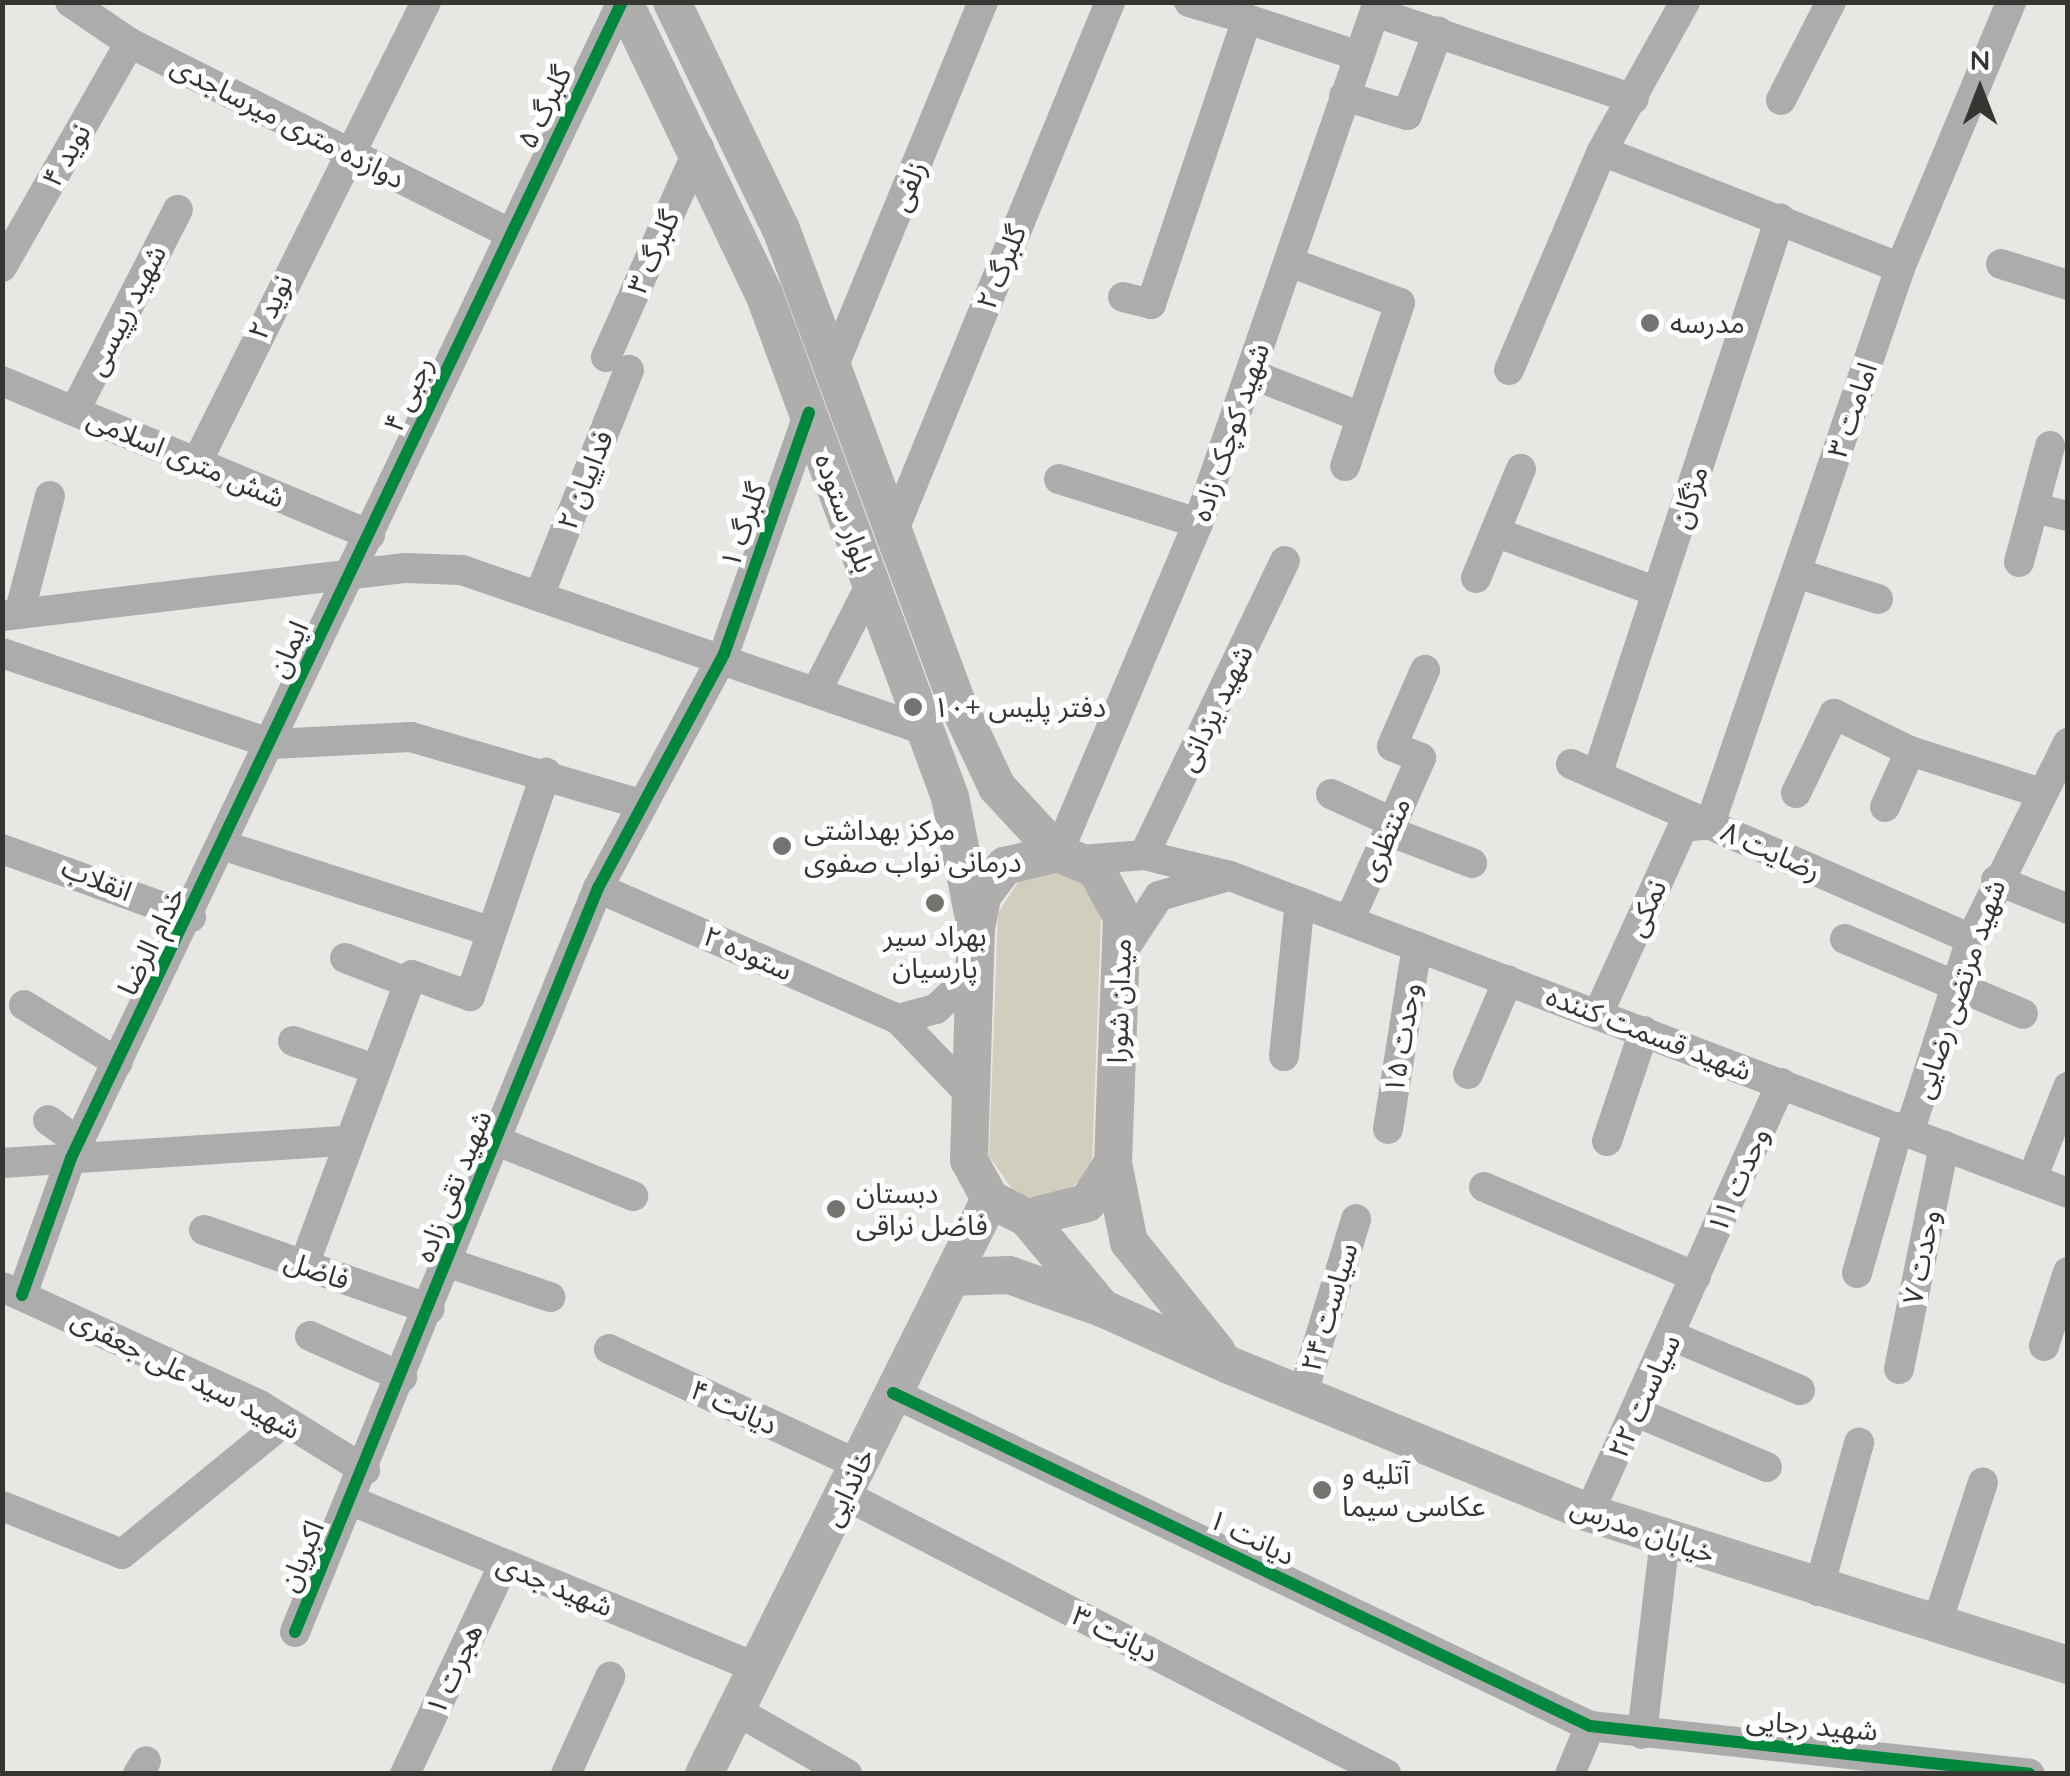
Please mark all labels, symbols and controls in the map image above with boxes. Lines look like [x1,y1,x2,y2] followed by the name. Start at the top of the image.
[1930,40,2030,140] north arrow
[1970,42,1990,77] text: N
[166,49,410,195] street label: دوازده متری میرساجدی
[510,60,578,154] street label: گلبرگ ۵
[35,117,97,193] street label: نوید ۴
[883,156,933,216] street label: زلفی
[620,205,686,299] street label: گلبرگ ۳
[969,220,1033,314] street label: گلبرگ ۲
[79,239,173,381] street label: شهید رپیسی
[240,269,300,345] street label: نوید ۲
[1670,306,1745,340] place label: مدرسه
[1639,312,1661,334] marker: مدرسه
[1184,338,1276,526] street label: شهید کوچک زاده
[376,351,440,437] street label: رجبی ۴
[1820,358,1884,462] street label: امامت ۳
[82,401,290,515] street label: شش متری اسلامی
[550,426,620,534] street label: فداییان ۲
[808,449,882,577] street label: بلوار ستوده
[1663,462,1715,532] street label: مژگان
[713,478,773,572] street label: گلبرگ ۱
[261,615,315,683] street label: ایمان
[1170,640,1260,776] street label: شهید یزدانی
[933,690,1106,724] place label: دفتر پلیس +۱۰
[902,696,924,718] marker: دفتر پلیس +۱۰
[1353,792,1417,886] street label: منتظری
[804,813,1022,879] place label: مرکز بهداشتی درمانی نواب صفوی
[1716,814,1826,888] street label: رضایت ۸
[769,833,795,859] marker: مرکز بهداشتی درمانی نواب صفوی
[57,850,137,908] street label: انقلاب
[1619,874,1673,942] street label: نمکی
[1906,875,2012,1103] street label: شهید مرتضی رضایی
[110,881,192,1001] street label: خدام الرضا
[924,892,946,914] marker: بهراد سیر پارسیان
[698,919,798,987] street label: ستوده ۲
[883,919,987,985] place label: بهراد سیر پارسیان
[1100,938,1138,1064] street label: میدان شورا
[1542,978,1756,1088] street label: شهید قسمت کننده
[1377,980,1427,1096] street label: وحدت ۱۵
[407,1105,499,1267] street label: شهید تقی زاده
[1700,1122,1776,1238] street label: وحدت ۱۱
[856,1176,988,1242] place label: دبستان فاضل نراقی
[825,1198,847,1220] marker: دبستان فاضل نراقی
[1895,1207,1947,1307] street label: وحدت ۷
[1294,1239,1364,1375] street label: سیاست ۲۴
[280,1243,354,1297] street label: فاضل
[66,1302,306,1446] street label: شهید سید علی جعفری
[1601,1329,1687,1463] street label: سیاست ۲۲
[685,1372,783,1442] street label: دیانت ۴
[815,1442,881,1532] street label: خاندایی
[1342,1457,1485,1523] place label: آتلیه و عکاسی سیما
[1311,1479,1333,1501] marker: آتلیه و عکاسی سیما
[1566,1490,1720,1570] street label: خیابان مدرس
[1203,1502,1301,1572] street label: دیانت ۱
[271,1515,331,1597] street label: اکبریان
[492,1547,618,1623] street label: شهید جدی
[1067,1598,1163,1670] street label: دیانت ۳
[418,1618,490,1720] street label: هجرت ۱
[1745,1703,1879,1747] street label: شهید رجایی

